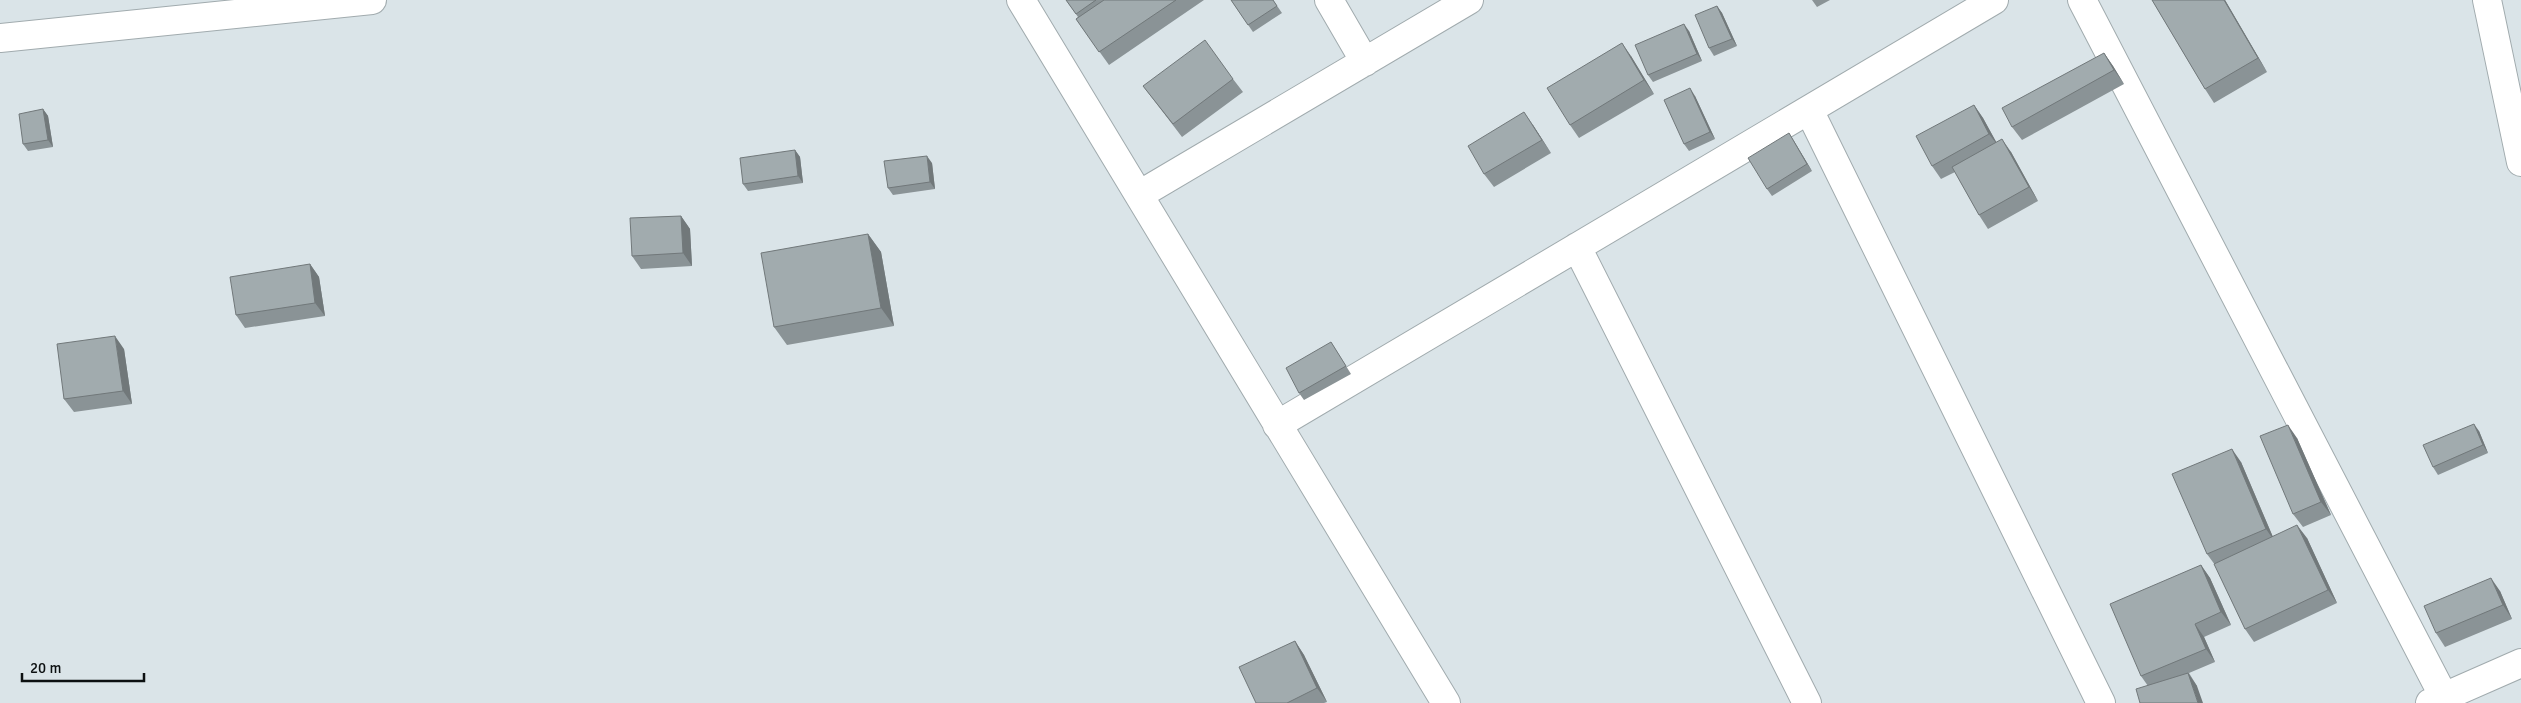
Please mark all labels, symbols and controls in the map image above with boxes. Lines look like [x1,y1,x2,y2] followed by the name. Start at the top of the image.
[22,650,145,682] scale bar
[30,659,61,677] text: 20 m

